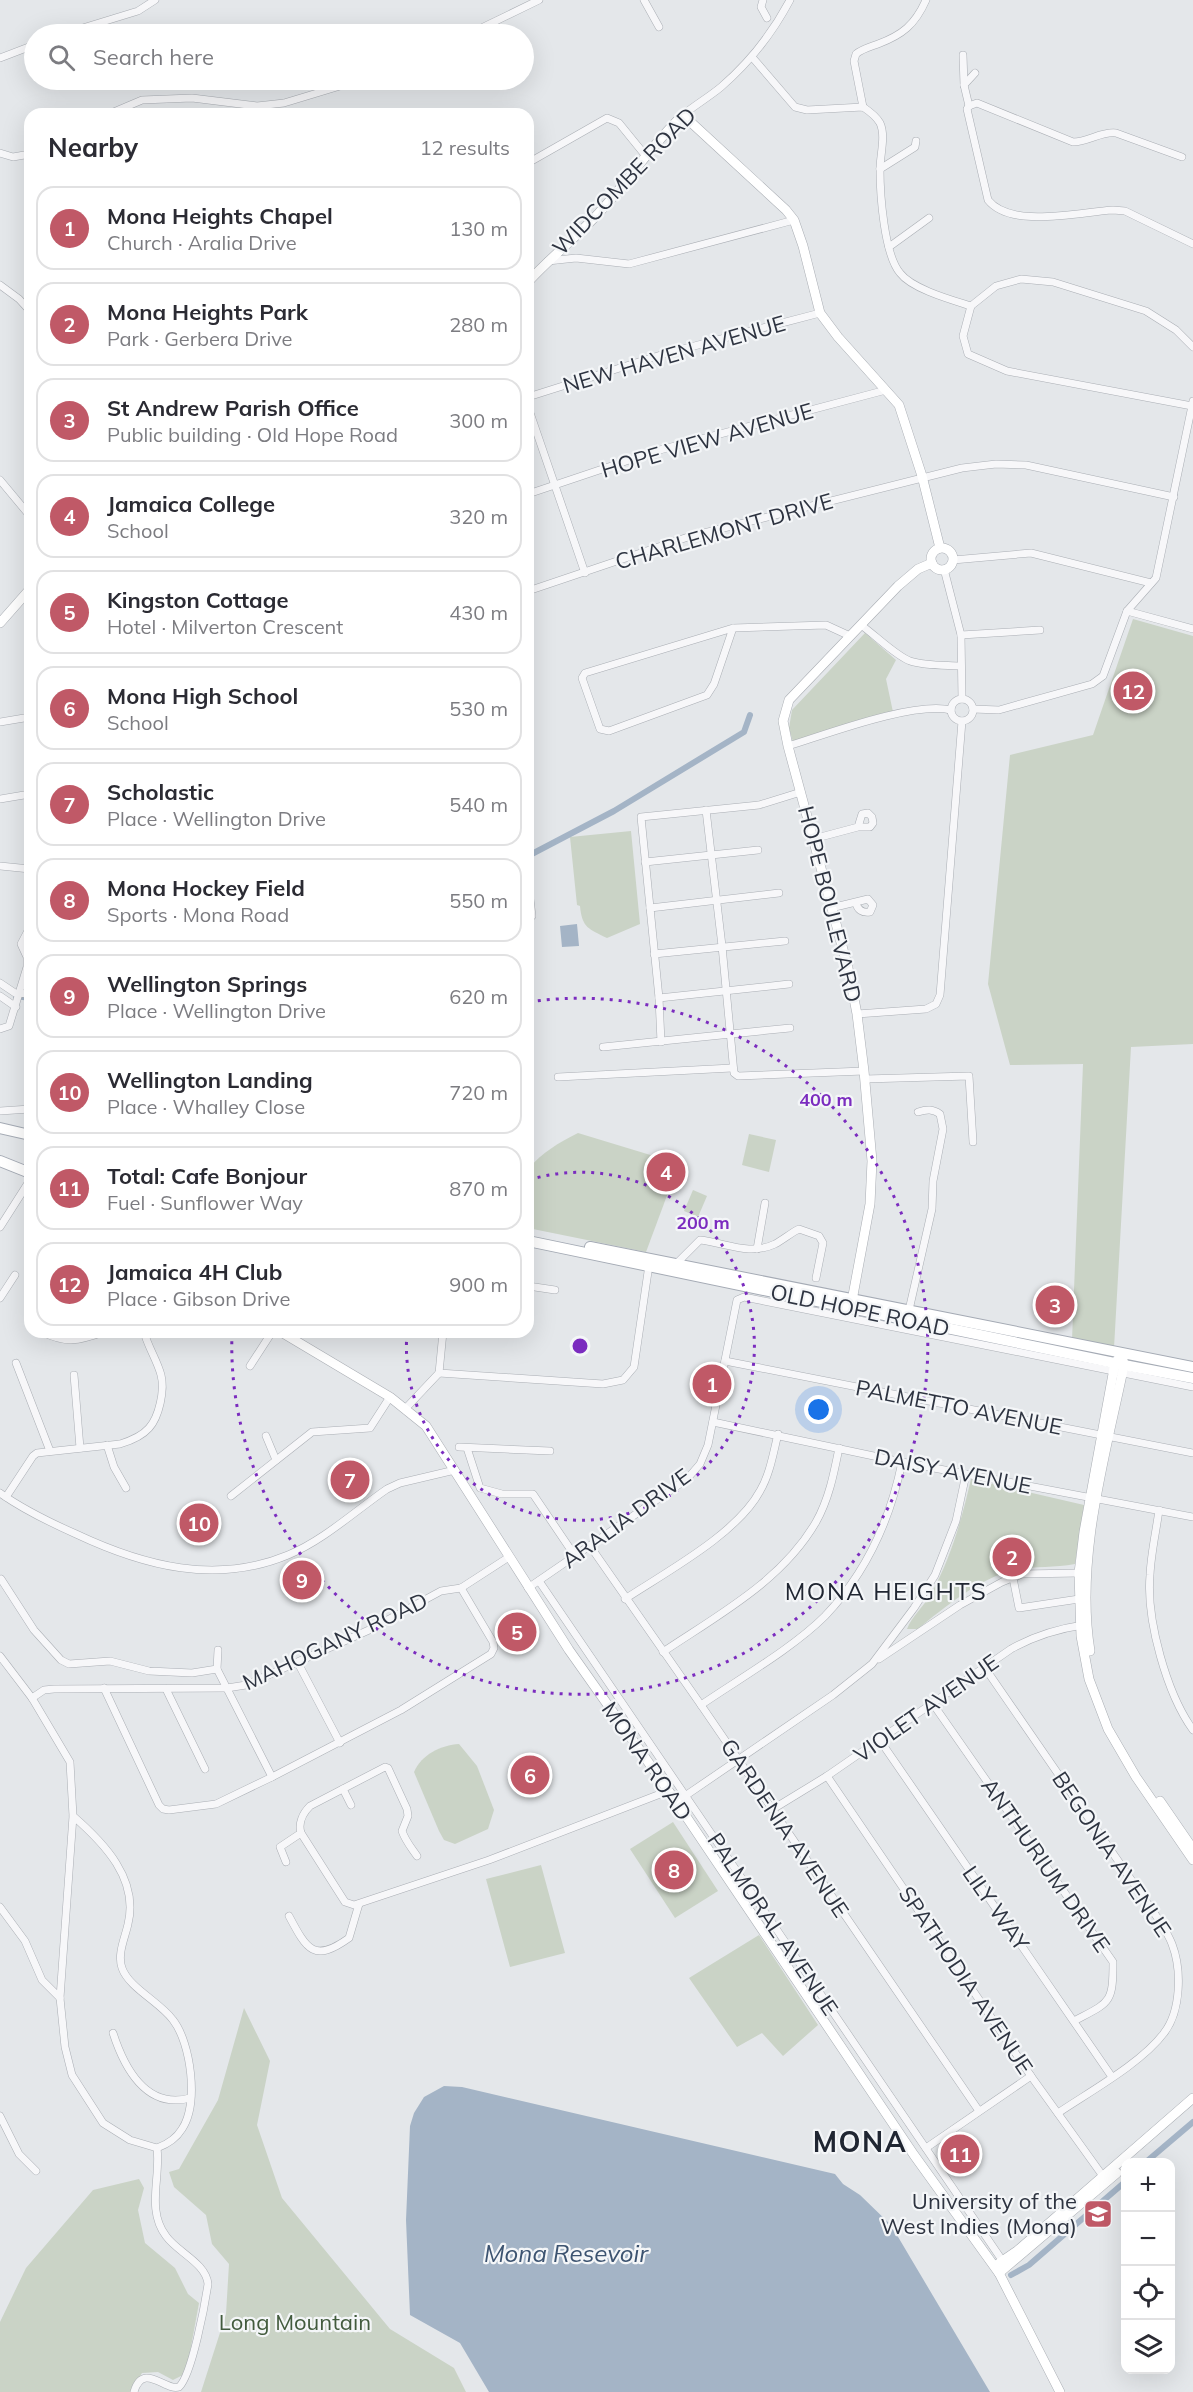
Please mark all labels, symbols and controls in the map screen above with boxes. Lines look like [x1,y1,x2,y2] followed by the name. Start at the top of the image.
[24,24,534,90] search box
[45,41,78,74] icon: search
[93,43,214,71] text: Search here
[546,101,702,261] street label: WIDCOMBE ROAD
[48,131,138,164] text: Nearby
[420,135,510,160] text: 12 results
[107,202,333,230] text: Mona Heights Chapel
[64,216,76,241] text: 1
[449,216,508,241] text: 130 m
[107,230,297,255] text: Church · Aralia Drive
[107,298,308,326] text: Mona Heights Park
[559,309,789,399] street label: NEW HAVEN AVENUE
[64,312,76,337] text: 2
[449,312,508,337] text: 280 m
[107,326,293,351] text: Park · Gerbera Drive
[107,394,359,422] text: St Andrew Parish Office
[598,396,816,484] street label: HOPE VIEW AVENUE
[64,408,76,433] text: 3
[449,408,508,433] text: 300 m
[107,422,398,447] text: Public building · Old Hope Road
[612,487,836,575] street label: CHARLEMONT DRIVE
[107,490,275,518] text: Jamaica College
[64,504,76,529] text: 4
[449,504,508,529] text: 320 m
[107,518,169,543] text: School
[107,586,288,614] text: Kingston Cottage
[64,600,76,625] text: 5
[449,600,508,625] text: 430 m
[107,614,343,639] text: Hotel · Milverton Crescent
[1114,668,1152,714] pin: 12
[107,682,298,710] text: Mona High School
[64,696,76,721] text: 6
[449,696,508,721] text: 530 m
[107,710,169,735] text: School
[107,778,214,806] text: Scholastic
[64,792,76,817] text: 7
[449,792,508,817] text: 540 m
[792,803,868,1005] street label: HOPE BOULEVARD
[107,806,326,831] text: Place · Wellington Drive
[107,874,305,902] text: Mona Hockey Field
[64,888,76,913] text: 8
[449,888,508,913] text: 550 m
[107,902,289,927] text: Sports · Mona Road
[107,970,307,998] text: Wellington Springs
[64,984,76,1009] text: 9
[449,984,508,1009] text: 620 m
[107,998,326,1023] text: Place · Wellington Drive
[107,1066,313,1094] text: Wellington Landing
[58,1080,82,1105] text: 10
[449,1080,508,1105] text: 720 m
[799,1088,853,1111] text: 400 m
[107,1094,305,1119] text: Place · Whalley Close
[646,1150,686,1194] pin: 4
[107,1162,307,1190] text: Total: Cafe Bonjour
[58,1176,82,1201] text: 11
[449,1176,508,1201] text: 870 m
[107,1190,303,1215] text: Fuel · Sunflower Way
[676,1211,730,1234] text: 200 m
[107,1258,282,1286] text: Jamaica 4H Club
[58,1272,82,1297] text: 12
[449,1272,508,1297] text: 900 m
[768,1277,952,1343] street label: OLD HOPE ROAD
[1036,1282,1074,1328] pin: 3
[107,1286,290,1311] text: Place · Gibson Drive
[570,1336,590,1356] centre of rings
[692,1362,732,1406] pin: 1
[853,1373,1065,1441] street label: PALMETTO AVENUE
[804,1395,833,1424] your location
[872,1442,1034,1500] street label: DAISY AVENUE
[330,1458,370,1502] pin: 7
[556,1462,696,1574] street label: ARALIA DRIVE
[180,1500,218,1546] pin: 10
[992,1534,1032,1580] pin: 2
[282,1558,322,1602] pin: 9
[785,1576,987,1606] district label: MONA HEIGHTS
[238,1586,432,1696] street label: MAHOGANY ROAD
[498,1610,536,1654] pin: 5
[848,1648,1004,1768] street label: VIOLET AVENUE
[596,1696,698,1826] street label: MONA ROAD
[715,1733,855,1923] street label: GARDENIA AVENUE
[510,1752,550,1798] pin: 6
[1046,1766,1178,1942] street label: BEGONIA AVENUE
[975,1773,1117,1957] street label: ANTHURIUM DRIVE
[701,1827,845,2021] street label: PALMORAL AVENUE
[654,1848,694,1892] pin: 8
[957,1860,1036,1957] street label: LILY WAY
[893,1881,1039,2079] street label: SPATHODIA AVENUE
[813,2124,907,2159] district label: MONA
[940,2132,980,2176] pin: 11
[1121,2158,1175,2374] map controls
[1121,2158,1175,2212] button: +
[880,2187,1077,2240] place label: University of the West Indies (Mona)
[1082,2198,1114,2230] school or university icon: University of the West Indies (Mona)
[1121,2212,1175,2266] button: −
[484,2238,649,2268] water label: Mona Resevoir
[1121,2266,1175,2320] button: locate
[219,2308,371,2336] park label: Long Mountain
[1121,2320,1175,2374] button: layers

